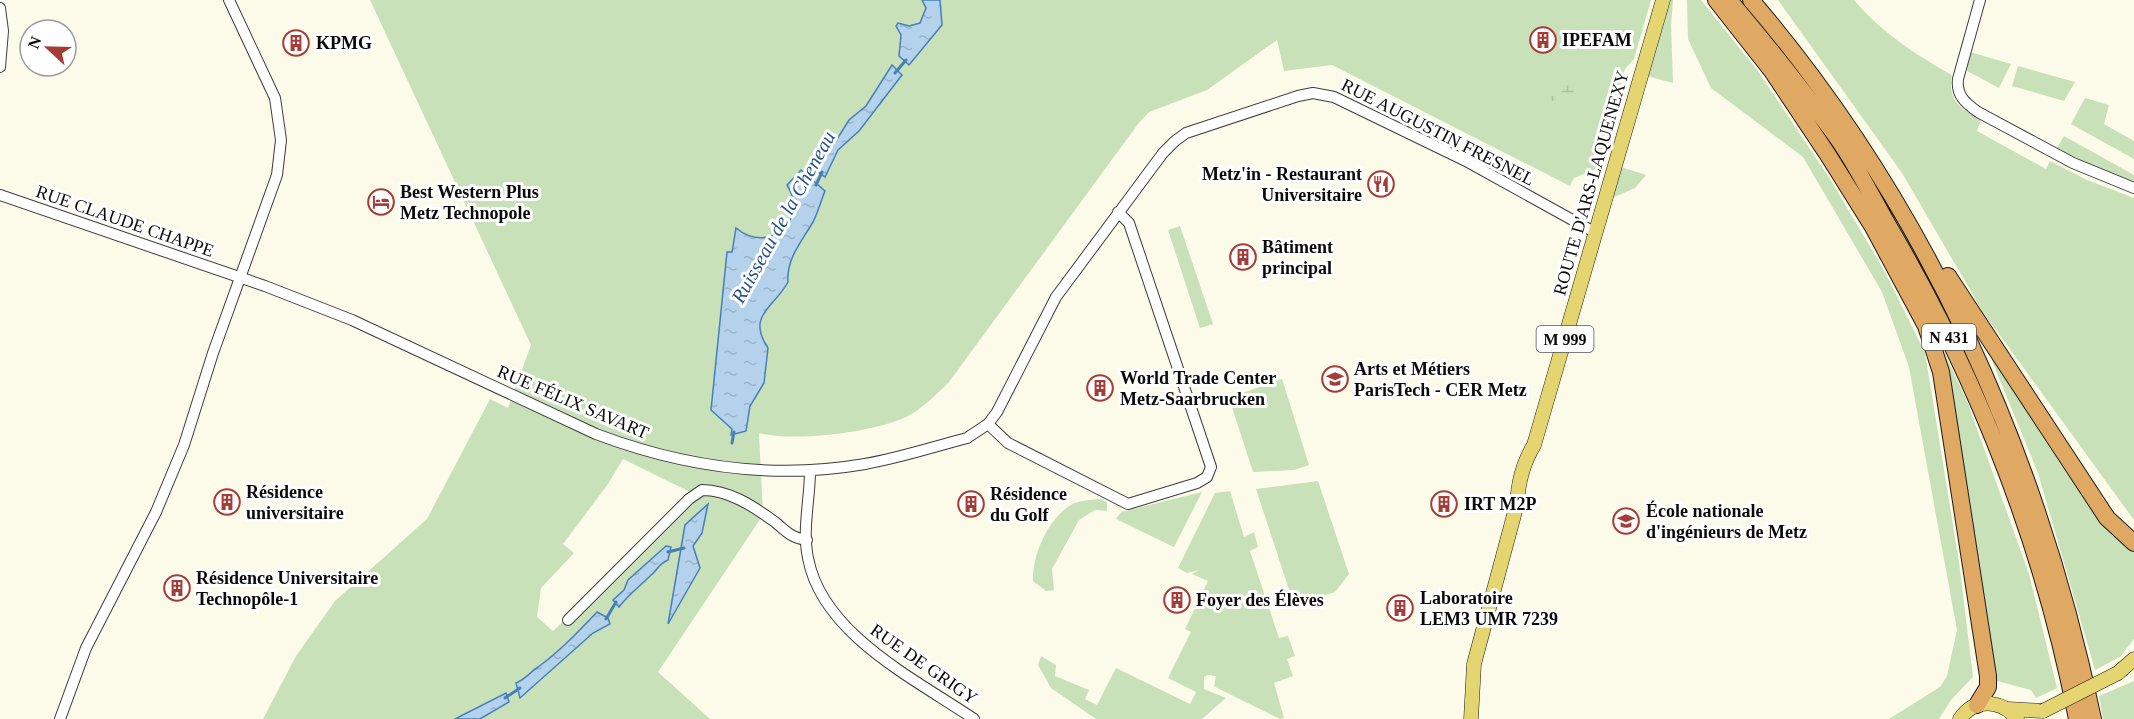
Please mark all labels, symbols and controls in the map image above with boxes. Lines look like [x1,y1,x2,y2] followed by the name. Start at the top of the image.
[18,18,78,78] north arrow
[1528,25,1558,55] building icon: IPEFAM
[281,28,311,58] building icon: KPMG
[1562,30,1632,50] place label: IPEFAM
[316,33,372,53] place label: KPMG
[25,34,45,51] text: N
[1549,68,1633,298] street label: ROUTE D'ARS-LAQUENEXY
[1338,75,1538,189] street label: RUE AUGUSTIN FRESNEL
[726,127,839,307] water label: Ruisseau de la Cheneau
[1202,164,1362,205] place label: Metz'in - Restaurant Universitaire
[1366,169,1396,199] restaurant icon: Metz'in - Restaurant Universitaire
[33,181,217,261] street label: RUE CLAUDE CHAPPE
[400,182,539,223] place label: Best Western Plus Metz Technopole
[366,187,396,217] hotel icon: Best Western Plus Metz Technopole
[1262,237,1333,278] place label: Bâtiment principal
[1228,242,1258,272] building icon: Bâtiment principal
[1922,324,1976,350] road number: N 431
[1536,326,1594,352] road number: M 999
[1354,359,1527,400] place label: Arts et Métiers ParisTech - CER Metz
[494,360,652,443] street label: RUE FÉLIX SAVART
[1320,364,1350,394] school or university icon: Arts et Métiers ParisTech - CER Metz
[1120,368,1276,409] place label: World Trade Center Metz-Saarbrucken
[1085,373,1115,403] building icon: World Trade Center Metz-Saarbrucken
[246,482,344,523] place label: Résidence universitaire
[990,484,1067,525] place label: Résidence du Golf
[212,487,242,517] building icon: Résidence universitaire
[956,489,986,519] building icon: Résidence du Golf
[1429,489,1459,519] building icon: IRT M2P
[1464,494,1537,514] place label: IRT M2P
[1646,500,1807,542] place label: École nationale d'ingénieurs de Metz
[1611,506,1641,536] school or university icon: École nationale d'ingénieurs de Metz
[196,568,378,609] place label: Résidence Universitaire Technopôle-1
[162,573,192,603] building icon: Résidence Universitaire Technopôle-1
[1162,585,1192,615] building icon: Foyer des Élèves
[1420,588,1558,629] place label: Laboratoire LEM3 UMR 7239
[1196,589,1324,610] place label: Foyer des Élèves
[1385,593,1415,623] building icon: Laboratoire LEM3 UMR 7239
[867,620,981,708] street label: RUE DE GRIGY

